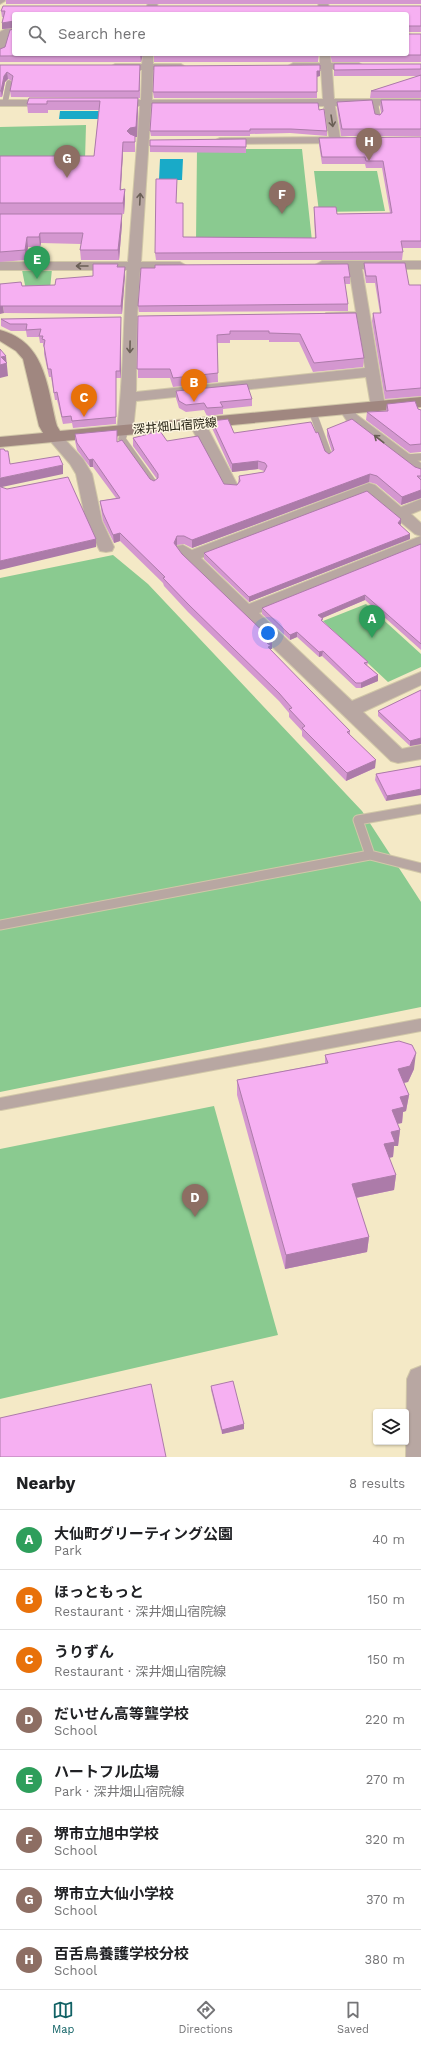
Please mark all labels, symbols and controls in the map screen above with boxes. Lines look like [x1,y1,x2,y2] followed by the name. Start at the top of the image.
[12,12,409,56] search box
[26,23,48,45] icon: search
[58,25,146,43] text: Search here
[328,114,336,127] one-way arrow
[356,128,382,161] pin: H
[54,145,80,178] pin: G
[269,181,295,214] pin: F
[136,193,143,206] one-way arrow
[24,246,50,279] pin: E
[76,262,89,270] one-way arrow
[126,340,134,353] one-way arrow
[181,369,207,402] pin: B
[71,384,97,417] pin: C
[133,415,217,437] street label: 深井畑山宿院線
[374,434,385,443] one-way arrow
[359,605,385,638] pin: A
[258,623,278,643] your location
[182,1184,208,1217] pin: D
[373,1409,409,1445] map controls
[373,1409,409,1445] button: layers
[16,1473,75,1493] text: Nearby
[349,1476,405,1491] text: 8 results
[54,1525,233,1543] text: 大仙町グリーティング公園
[25,1532,33,1547] text: A
[372,1532,405,1547] text: 40 m
[54,1543,82,1558] text: Park
[54,1583,144,1601] text: ほっともっと
[25,1592,33,1607] text: B
[367,1592,405,1607] text: 150 m
[54,1604,226,1619] text: Restaurant · 深井畑山宿院線
[54,1643,114,1661] text: うりずん
[25,1652,33,1667] text: C
[367,1652,405,1667] text: 150 m
[54,1664,226,1679] text: Restaurant · 深井畑山宿院線
[54,1705,189,1723] text: だいせん高等聾学校
[24,1712,34,1727] text: D
[365,1712,405,1727] text: 220 m
[54,1723,97,1738] text: School
[54,1763,159,1781] text: ハートフル広場
[25,1772,33,1787] text: E
[366,1772,405,1787] text: 270 m
[54,1784,184,1799] text: Park · 深井畑山宿院線
[54,1825,159,1843] text: 堺市立旭中学校
[25,1832,33,1847] text: F
[365,1832,405,1847] text: 320 m
[54,1843,97,1858] text: School
[54,1885,174,1903] text: 堺市立大仙小学校
[24,1892,34,1907] text: G
[366,1892,405,1907] text: 370 m
[54,1903,97,1918] text: School
[54,1945,189,1963] text: 百舌鳥養護学校分校
[24,1952,34,1967] text: H
[365,1952,405,1967] text: 380 m
[54,1963,97,1978] text: School
[52,1999,74,2036] tab: Map
[179,1999,233,2036] tab: Directions
[337,1999,369,2036] tab: Saved

